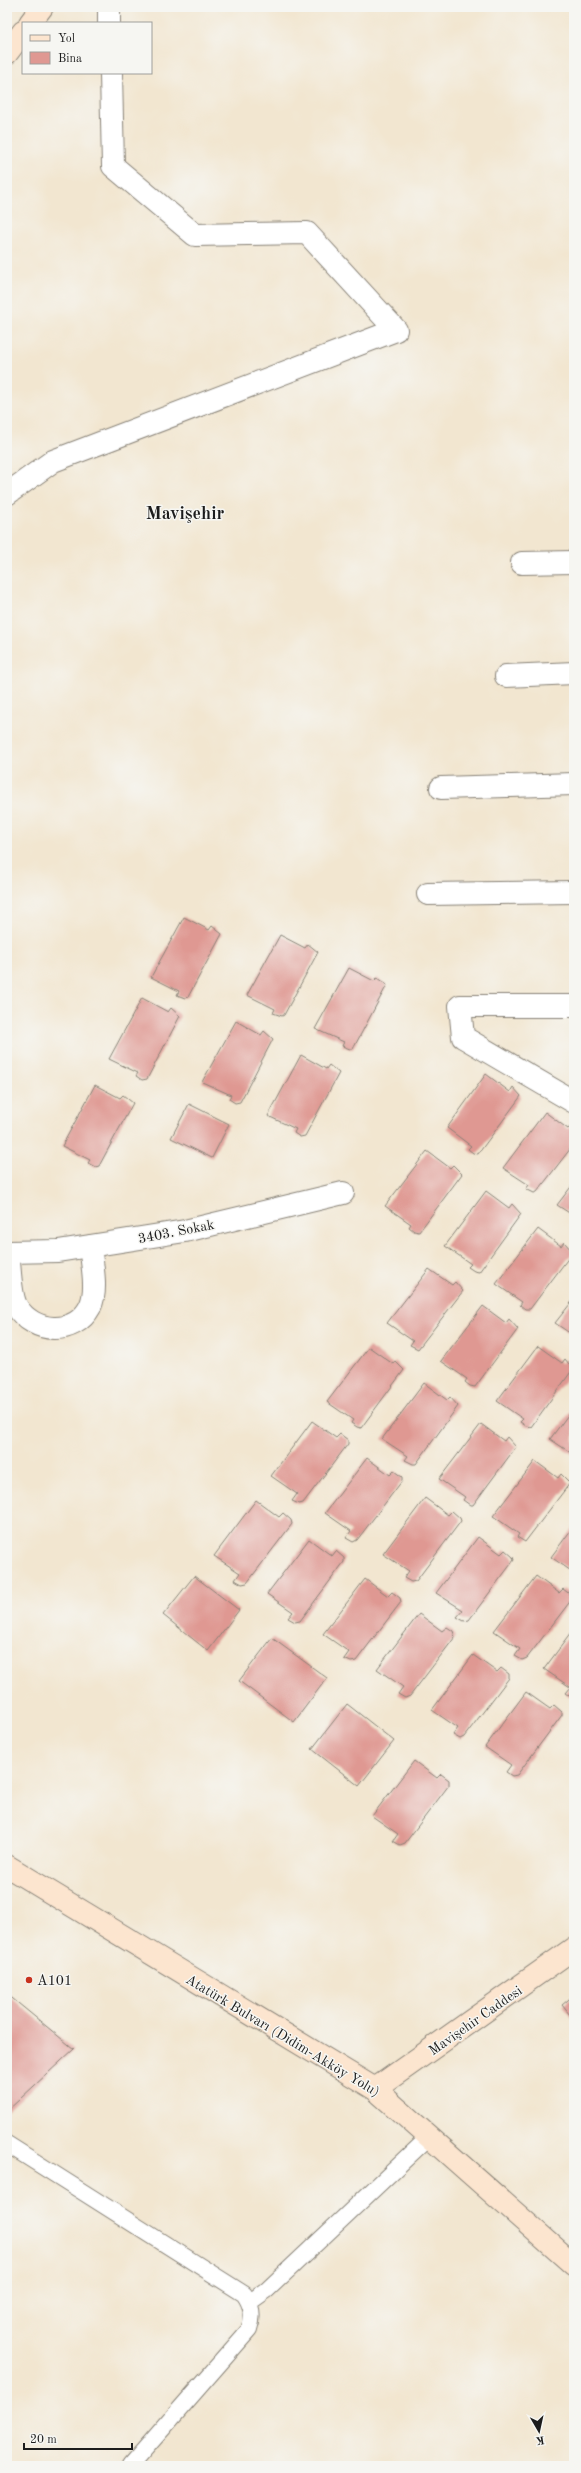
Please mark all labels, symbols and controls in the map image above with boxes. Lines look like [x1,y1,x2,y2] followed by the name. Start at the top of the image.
[22,22,152,74] legend
[58,33,75,45] text: Yol
[58,53,82,65] text: Bina
[146,505,224,523] district label: Mavişehir
[137,1218,216,1246] street label: 3403. Sokak
[183,1972,382,2099] street label: Atatürk Bulvarı (Didim-Akköy Yolu)
[37,1974,72,1988] place label: A101
[24,1975,34,1985] marker: A101
[426,1983,525,2058] street label: Mavişehir Caddesi
[519,2411,559,2451] north arrow
[24,2425,132,2451] scale bar
[535,2433,545,2446] text: K
[30,2434,57,2446] text: 20 m

